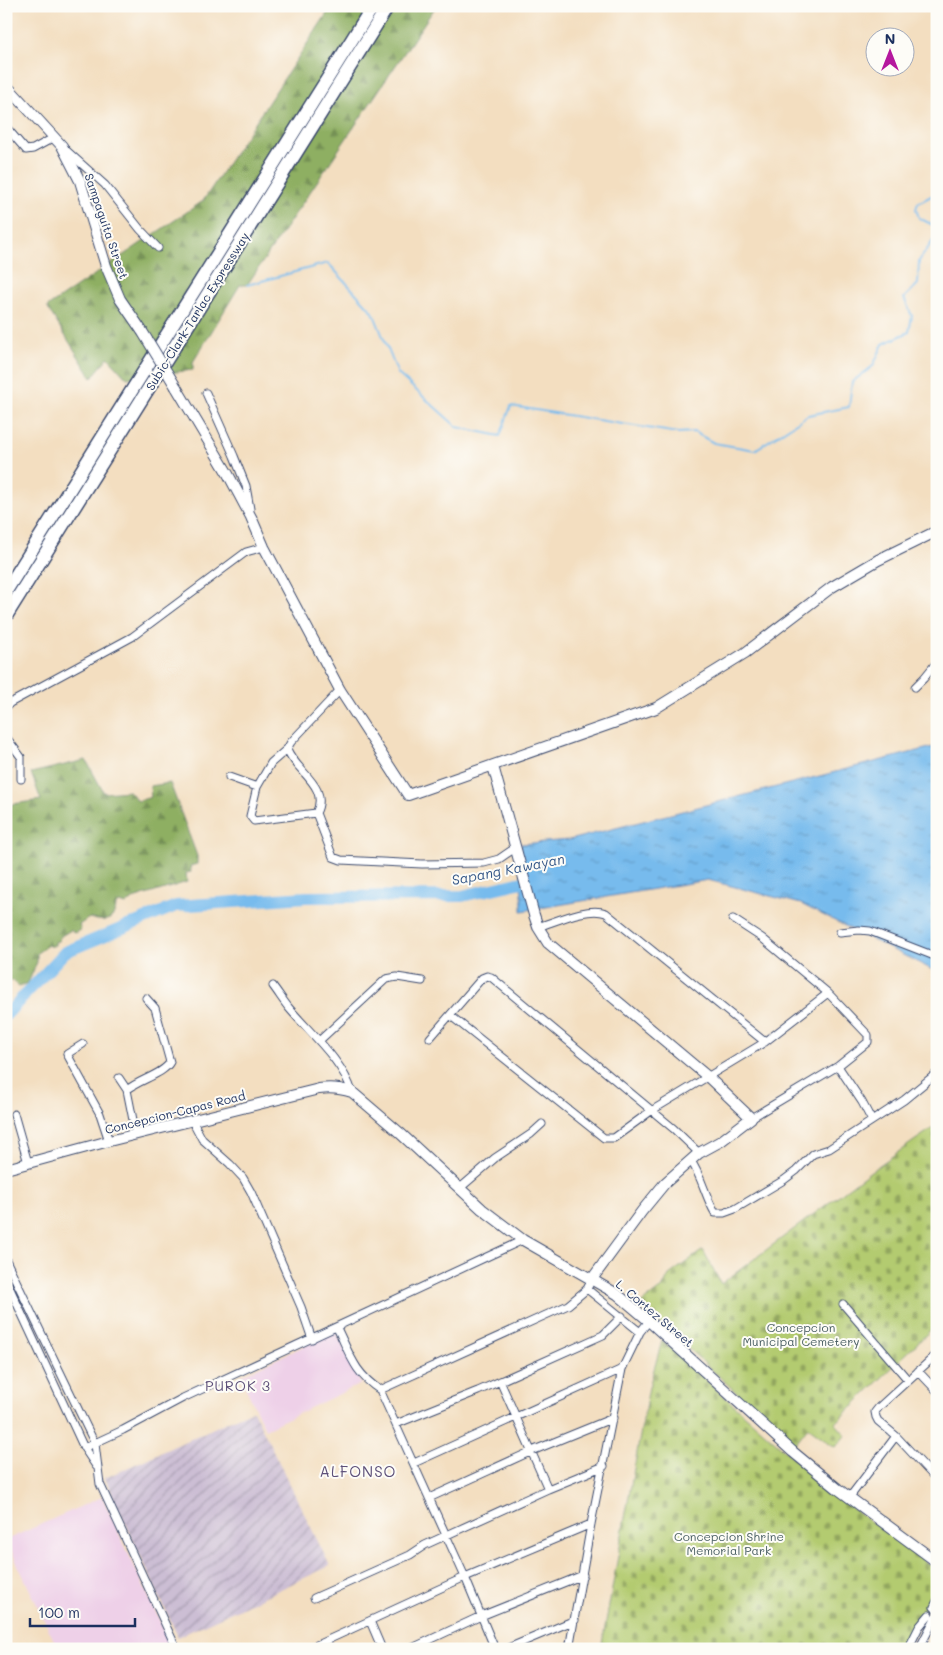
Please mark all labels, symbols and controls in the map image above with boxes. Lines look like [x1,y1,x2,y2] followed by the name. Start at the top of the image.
[866,28,916,78] north arrow
[885,29,895,48] text: N
[81,171,133,281] street label: Sampaguita Street
[142,229,252,393] street label: Subic-Clark-Tarlac Expressway
[450,849,566,889] water label: Sapang Kawayan
[103,1087,247,1137] street label: Concepcion-Capas Road
[613,1276,697,1350] street label: L. Cortez Street
[743,1319,859,1349] park label: Concepcion Municipal Cemetery
[205,1376,271,1395] district label: PUROK 3
[320,1461,396,1481] district label: ALFONSO
[674,1528,784,1558] park label: Concepcion Shrine Memorial Park
[30,1595,135,1627] scale bar
[38,1602,80,1622] text: 100 m

